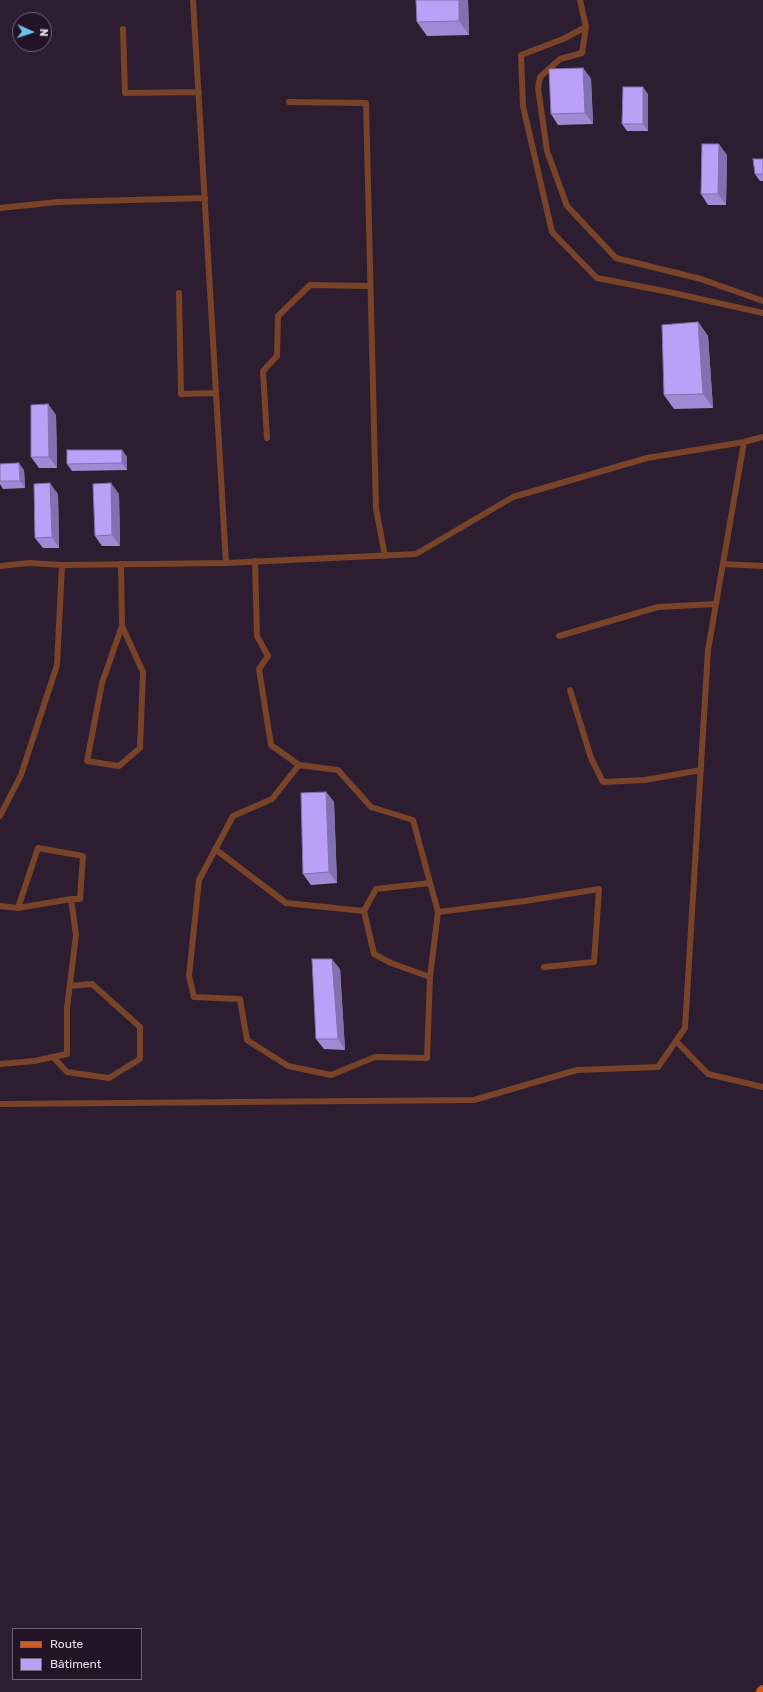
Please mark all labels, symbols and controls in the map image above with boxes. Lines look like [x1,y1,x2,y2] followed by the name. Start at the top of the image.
[12,12,52,52] north arrow
[37,28,50,37] text: N
[12,1628,142,1680] legend
[50,1637,83,1651] text: Route
[50,1657,101,1671] text: Bâtiment

